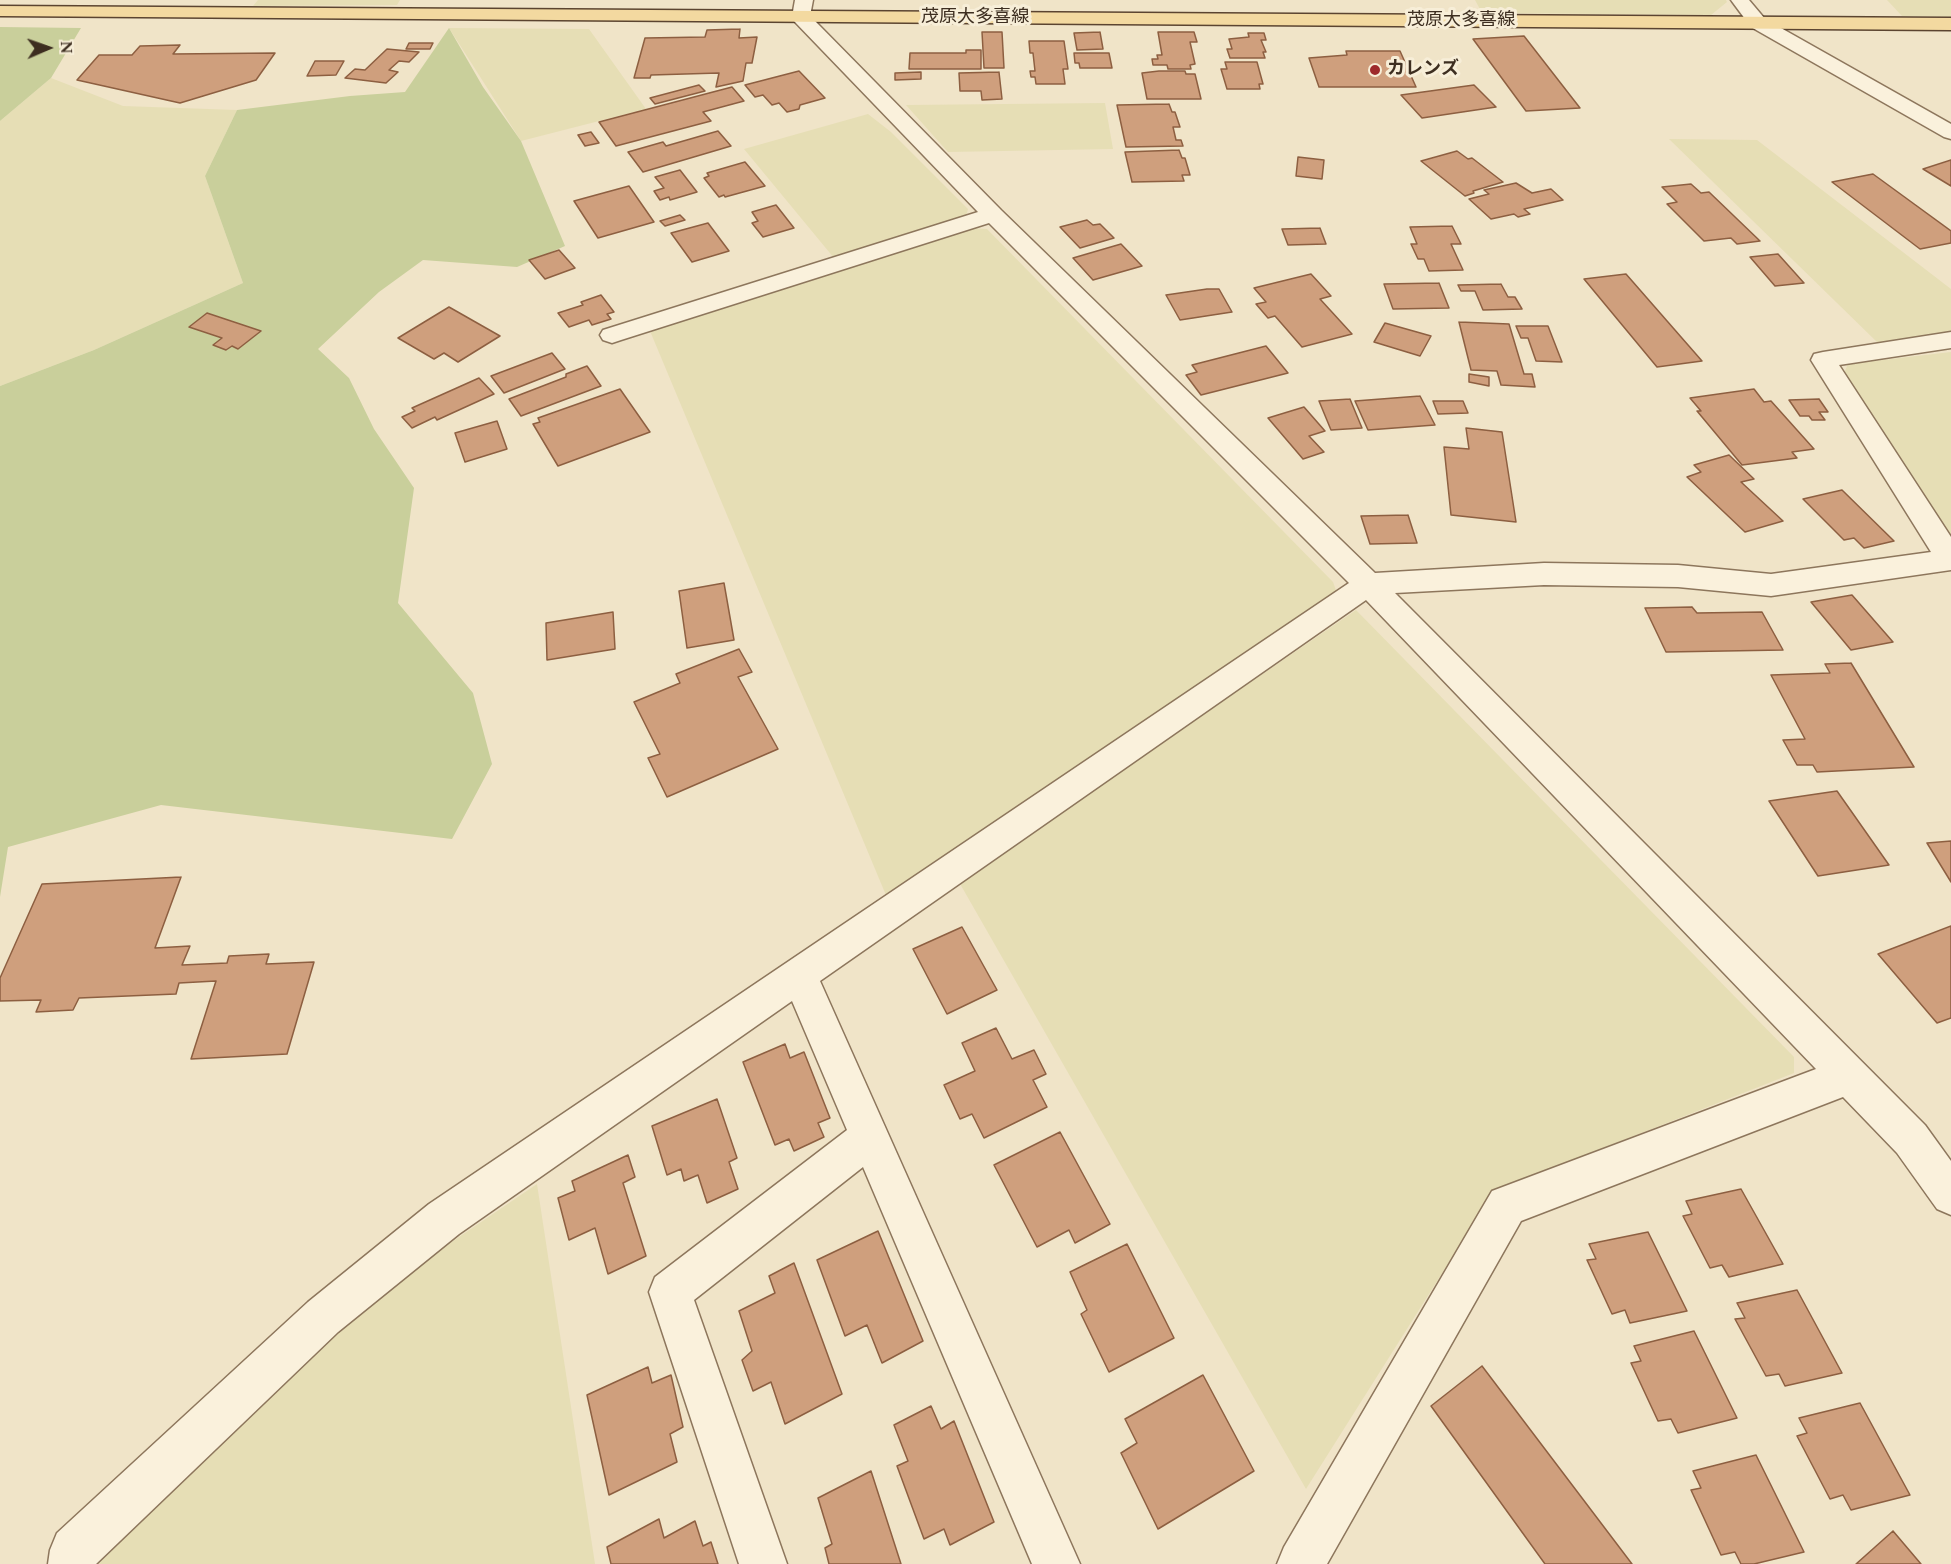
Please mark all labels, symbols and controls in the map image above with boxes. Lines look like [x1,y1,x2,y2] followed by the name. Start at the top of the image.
[921,7,1029,29] street label: 茂原大多喜線
[1407,10,1515,32] street label: 茂原大多喜線
[18,18,78,78] north arrow
[54,40,78,54] text: N
[1387,59,1459,81] place label: カレンズ
[1368,63,1382,77] marker: カレンズ

